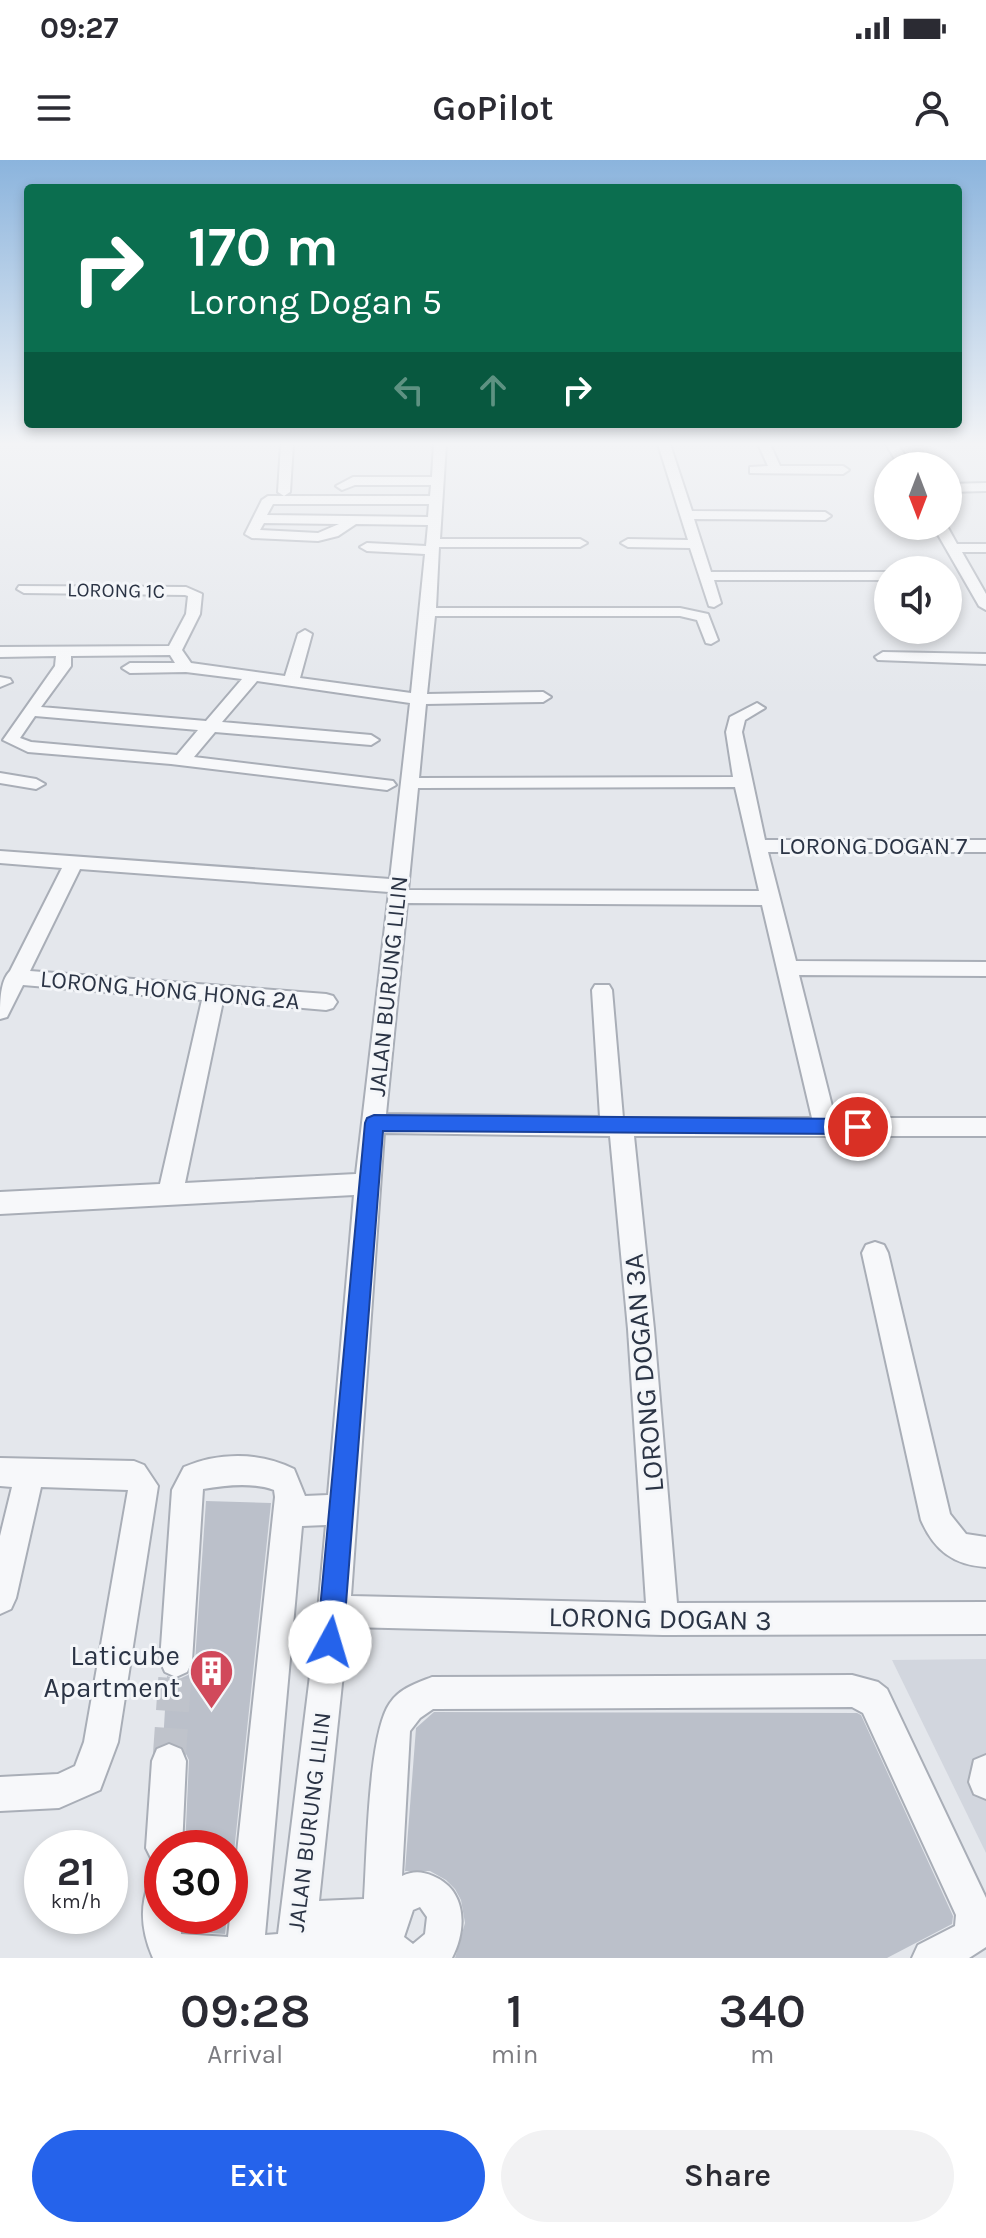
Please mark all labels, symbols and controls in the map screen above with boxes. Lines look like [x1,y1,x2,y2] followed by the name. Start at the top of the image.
[40,10,118,46] text: 09:27
[32,86,76,130] icon: menu
[910,86,954,130] icon: person
[432,87,554,129] text: GoPilot
[188,214,339,279] text: 170 m
[56,216,160,320] icon: right
[188,281,442,323] text: Lorong Dogan 5
[387,368,431,412] icon: left
[471,368,515,412] icon: ahead
[555,368,599,412] icon: right
[874,452,962,540] north arrow
[874,452,962,644] map controls
[874,556,962,644] button: sound
[67,578,165,603] street label: LORONG 1C
[779,832,967,860] street label: LORONG DOGAN 7
[363,874,413,1098] street label: JALAN BURUNG LILIN
[39,965,301,1015] street label: LORONG HONG HONG 2A
[824,1093,892,1161] pin
[836,1105,880,1149] icon: arrive
[617,1252,670,1494] street label: LORONG DOGAN 3A
[288,1600,372,1684] position arrow
[548,1600,772,1637] street label: LORONG DOGAN 3
[43,1639,180,1704] place label: Laticube Apartment
[187,1647,235,1710] building icon: Laticube Apartment
[282,1710,336,1934] street label: JALAN BURUNG LILIN
[144,1830,248,1934] speed limit sign: 30
[57,1848,95,1895] text: 21
[51,1890,101,1913] text: km/h
[180,1983,311,2039] text: 09:28
[506,1983,523,2039] text: 1
[719,1983,806,2039] text: 340
[207,2039,283,2070] text: Arrival
[491,2039,538,2070] text: min
[750,2039,774,2070] text: m
[32,2130,485,2222] button: Exit
[501,2130,954,2222] button: Share

